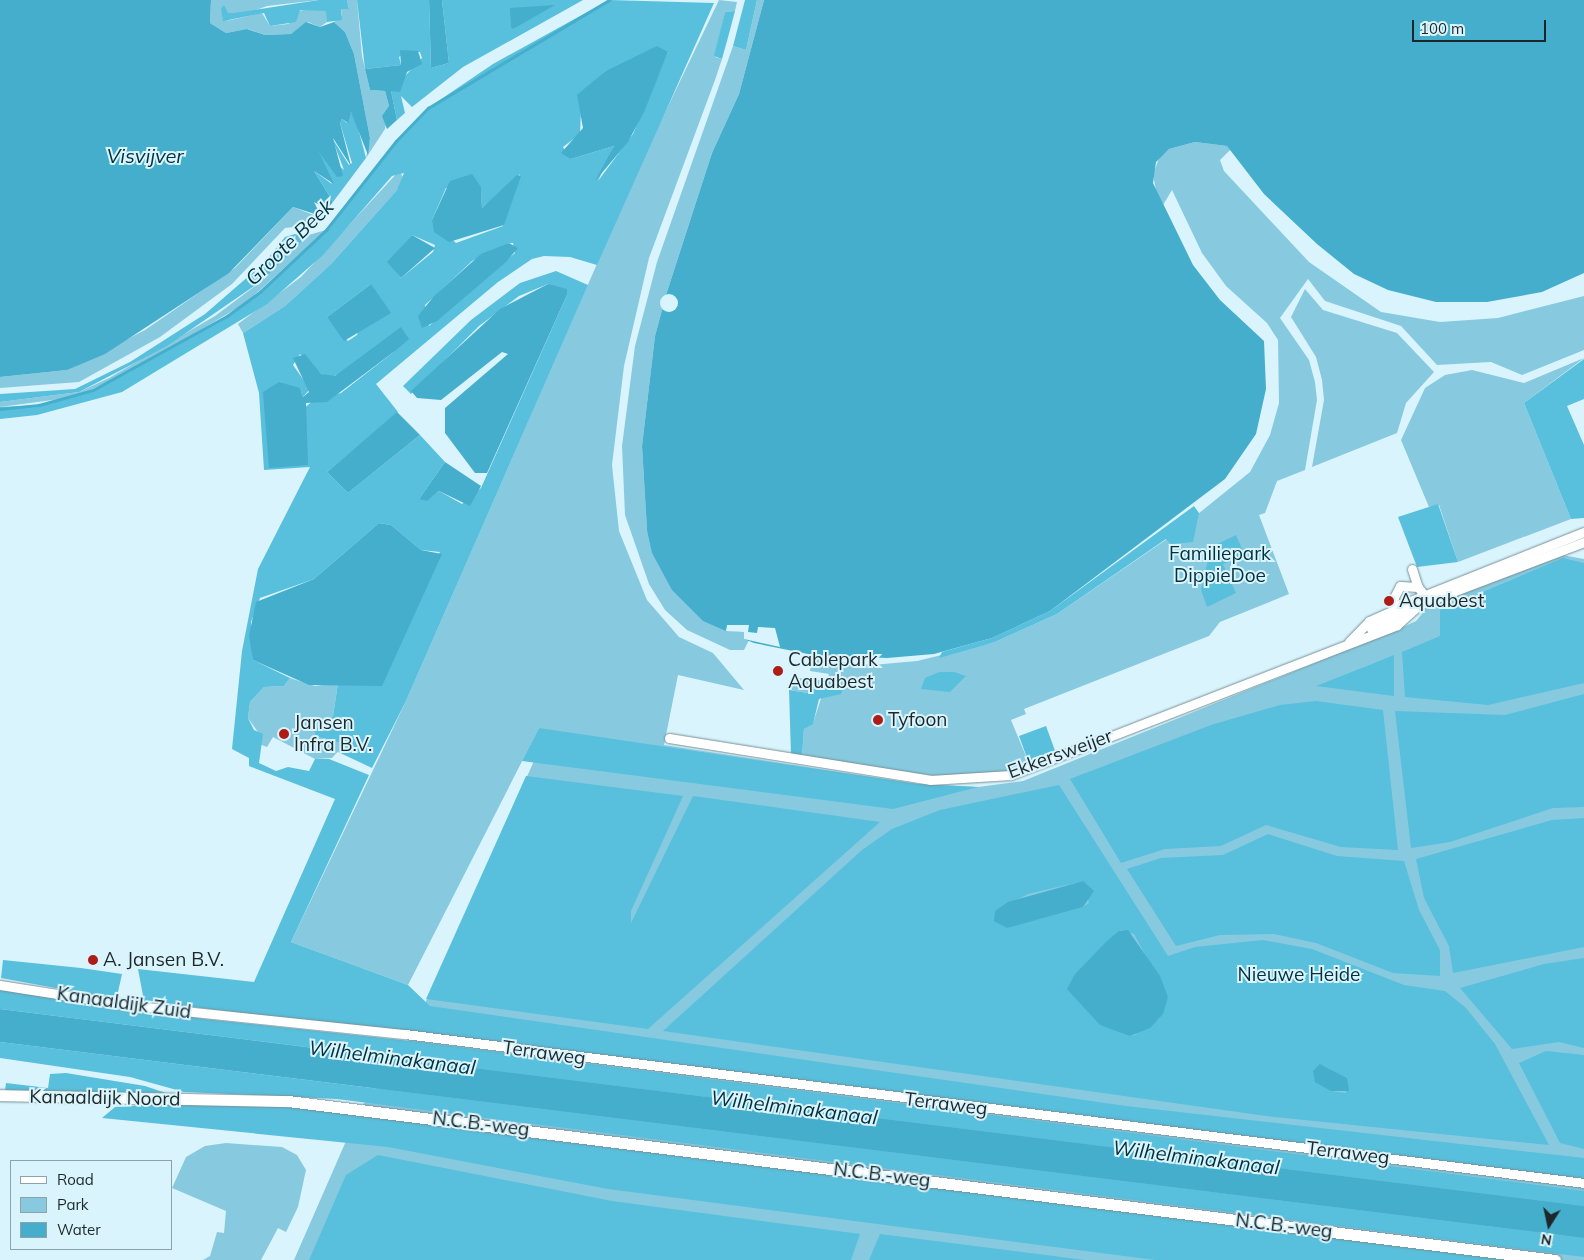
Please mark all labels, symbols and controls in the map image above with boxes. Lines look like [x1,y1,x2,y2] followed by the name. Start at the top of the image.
[1414,10,1548,42] scale bar
[1420,19,1464,38] text: 100 m
[106,143,184,167] water label: Visvijver
[240,194,338,290] water label: Groote Beek
[1169,543,1271,587] park label: Familiepark DippieDoe
[1399,590,1484,612] place label: Aquabest
[1383,595,1395,607] marker: Aquabest
[788,649,878,693] place label: Cablepark Aquabest
[772,665,784,677] marker: Cablepark Aquabest
[888,709,947,731] place label: Tyfoon
[294,712,372,756] place label: Jansen Infra B.V.
[872,714,884,726] marker: Tyfoon
[1004,725,1116,783] street label: Ekkersweijer
[278,728,290,740] marker: Jansen Infra B.V.
[103,949,224,971] place label: A. Jansen B.V.
[87,954,99,966] marker: A. Jansen B.V.
[1238,964,1360,986] park label: Nieuwe Heide
[56,982,192,1024] street label: Kanaaldijk Zuid
[307,1035,477,1079] water label: Wilhelminakanaal
[501,1036,587,1070] street label: Terraweg
[29,1085,181,1111] street label: Kanaaldijk Noord
[709,1085,879,1129] water label: Wilhelminakanaal
[903,1088,989,1120] street label: Terraweg
[431,1107,531,1141] street label: N.C.B.-weg
[1111,1135,1281,1179] water label: Wilhelminakanaal
[1305,1137,1391,1169] street label: Terraweg
[832,1158,932,1192] street label: N.C.B.-weg
[10,1160,172,1250] legend
[57,1170,94,1189] text: Road
[57,1195,89,1214] text: Park
[1524,1200,1574,1250] north arrow
[1234,1209,1334,1243] street label: N.C.B.-weg
[57,1220,101,1239] text: Water
[1540,1230,1553,1250] text: N

